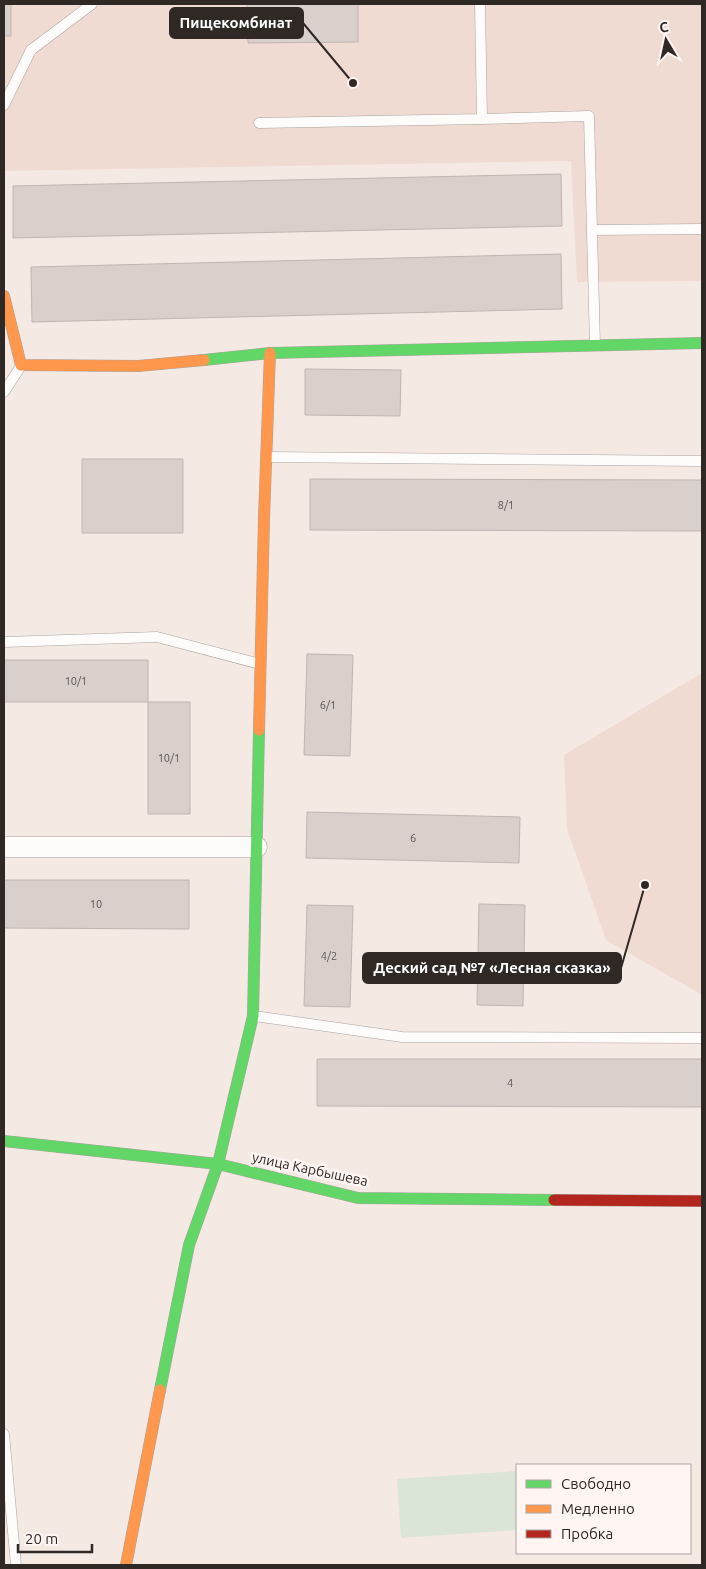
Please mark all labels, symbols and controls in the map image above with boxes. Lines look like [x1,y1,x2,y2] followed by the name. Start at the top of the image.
[170,8,303,38] callout: Пищекомбинат
[180,14,293,31] text: Пищекомбинат
[641,15,691,65] north arrow
[658,19,670,36] text: С
[498,499,514,511] house number: 8/1
[65,675,87,687] house number: 10/1
[320,699,336,711] house number: 6/1
[158,752,180,764] house number: 10/1
[410,832,416,844] house number: 6
[90,898,102,910] house number: 10
[321,950,337,962] house number: 4/2
[363,953,621,983] callout: Деский сад №7 «Лесная сказка»
[373,959,611,976] text: Деский сад №7 «Лесная сказка»
[507,1077,513,1089] house number: 4
[251,1149,369,1189] street label: улица Карбышева
[516,1464,691,1554] legend
[561,1475,631,1492] text: Свободно
[561,1500,635,1517] text: Медленно
[18,1522,91,1554] scale bar
[561,1525,613,1542] text: Пробка
[25,1530,58,1547] text: 20 m

